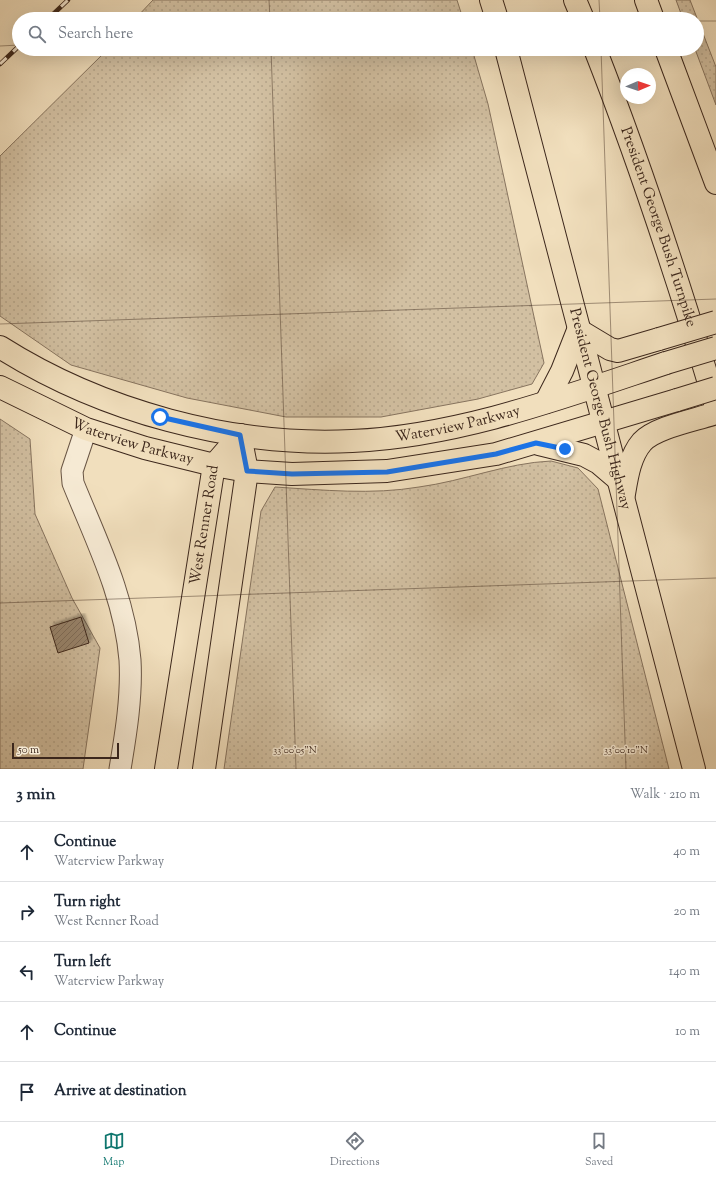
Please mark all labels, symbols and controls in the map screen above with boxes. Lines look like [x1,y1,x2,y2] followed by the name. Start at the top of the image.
[12,12,704,56] search box
[26,23,48,45] icon: search
[58,24,133,45] text: Search here
[620,68,656,104] north arrow
[615,124,702,330] street label: President George Bush Turnpike
[564,306,636,512] street label: President George Bush Highway
[394,400,523,448] street label: Waterview Parkway
[151,408,169,426] route start
[68,413,197,470] street label: Waterview Parkway
[556,440,574,458] route end
[185,463,224,586] street label: West Renner Road
[12,741,119,760] scale bar
[18,742,39,758] text: 50 m
[273,743,317,758] text: 33°00'05"N
[604,743,648,758] text: 33°00'10"N
[16,783,55,807] text: 3 min
[630,786,700,804] text: Walk · 210 m
[54,832,116,853] text: Continue
[16,841,38,863] icon: ahead
[673,843,700,861] text: 40 m
[54,853,164,871] text: Waterview Parkway
[54,892,120,913] text: Turn right
[16,901,38,923] icon: right
[674,903,700,921] text: 20 m
[54,913,159,931] text: West Renner Road
[54,952,111,973] text: Turn left
[16,961,38,983] icon: left
[669,963,700,981] text: 140 m
[54,973,164,991] text: Waterview Parkway
[16,1021,38,1043] icon: ahead
[54,1021,116,1042] text: Continue
[675,1023,700,1041] text: 10 m
[16,1081,38,1103] icon: arrive
[54,1081,187,1102] text: Arrive at destination
[103,1130,125,1170] tab: Map
[330,1130,380,1170] tab: Directions
[585,1130,613,1170] tab: Saved

